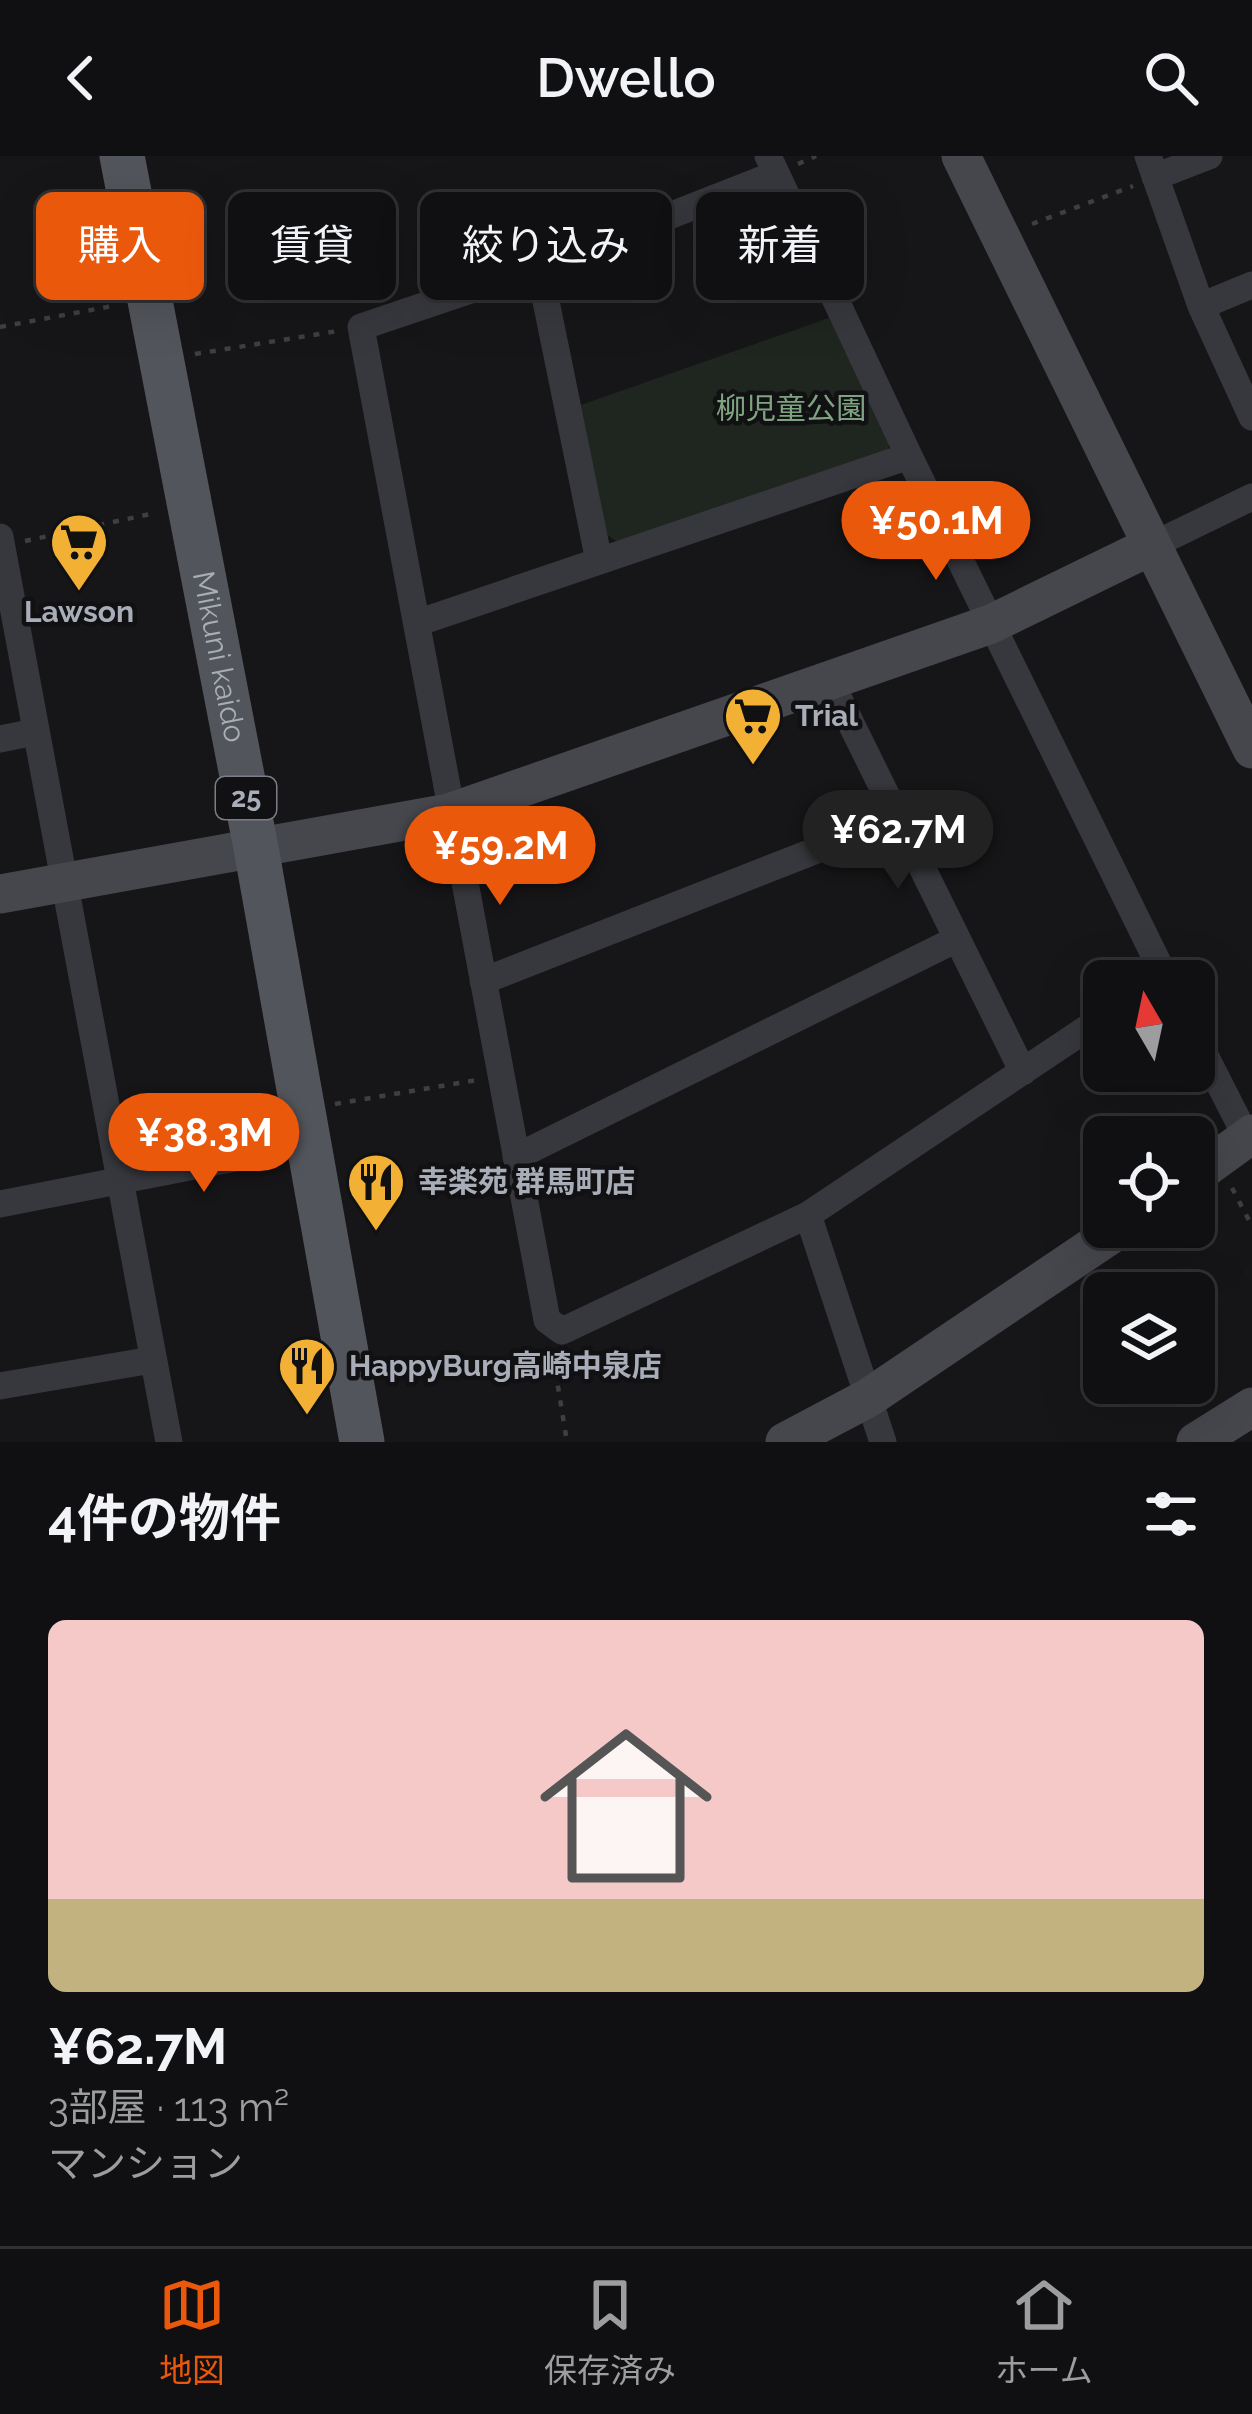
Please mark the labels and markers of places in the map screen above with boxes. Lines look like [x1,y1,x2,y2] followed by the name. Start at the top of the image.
[838,481,1034,583] pin: ¥50.1M
[48,511,110,593] supermarket icon: Lawson
[24,594,134,629] place label: Lawson
[722,685,784,767] supermarket icon: Trial
[795,698,859,733] place label: Trial
[800,790,996,892] pin: ¥62.7M
[402,806,598,908] pin: ¥59.2M
[106,1093,302,1195] pin: ¥38.3M
[345,1151,407,1233] restaurant icon: 幸楽苑 群馬町店
[418,1164,635,1199] place label: 幸楽苑 群馬町店
[276,1335,338,1417] restaurant icon: HappyBurg高崎中泉店
[349,1348,662,1383] place label: HappyBurg高崎中泉店

